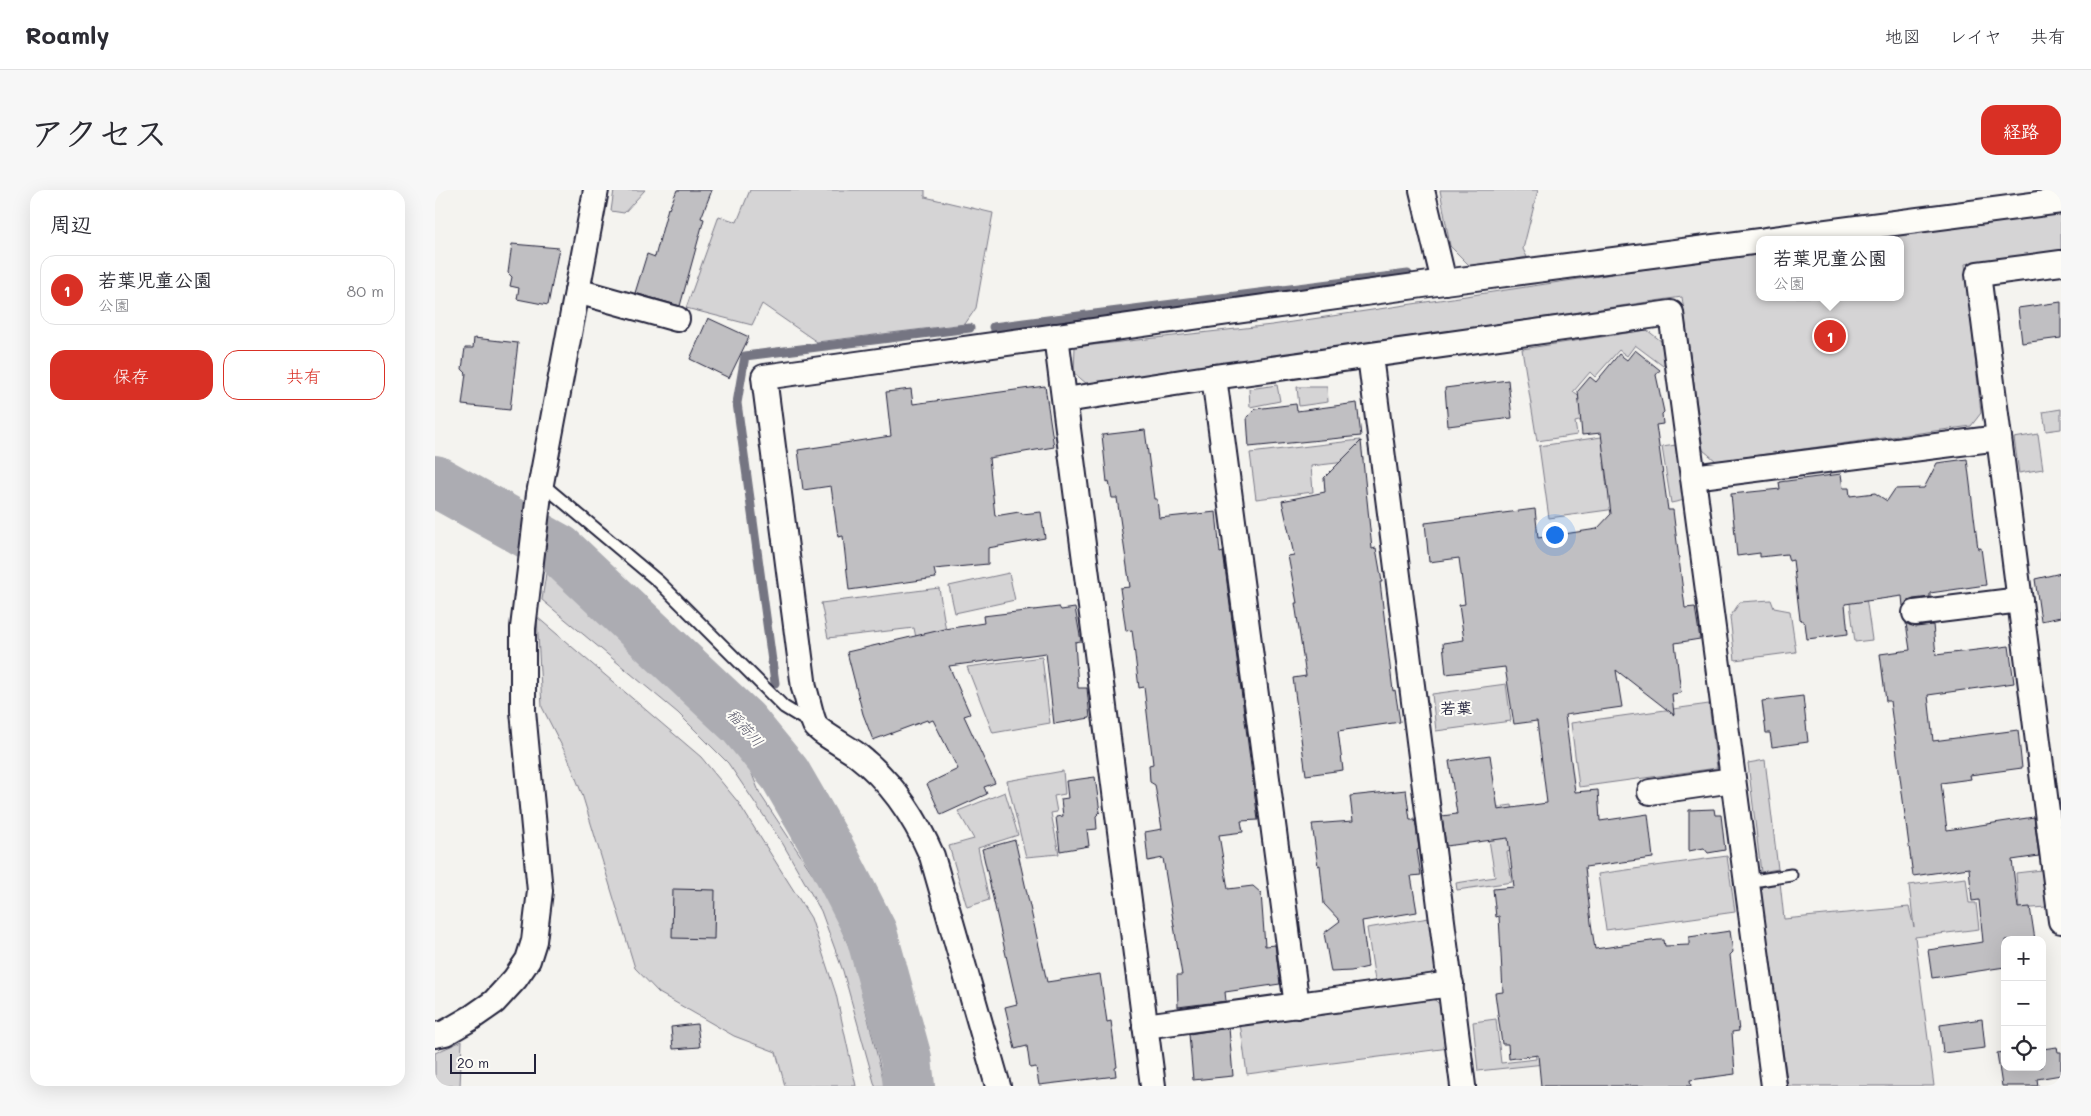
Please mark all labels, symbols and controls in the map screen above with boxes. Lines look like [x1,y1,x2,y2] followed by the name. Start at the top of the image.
[25,19,109,50] text: Roamly
[1885,24,1921,48] text: 地図
[1949,24,2002,48] text: レイヤ
[2030,24,2066,48] text: 共有
[1981,105,2061,155] button: 経路
[30,109,168,155] text: アクセス
[50,210,92,237] text: 周辺
[1756,236,1904,301] popup
[1773,245,1887,270] text: 若葉児童公園
[98,267,212,292] text: 若葉児童公園
[1773,272,1805,293] text: 公園
[63,280,71,301] text: 1
[347,280,384,301] text: 80 m
[98,294,130,315] text: 公園
[1814,317,1846,355] pin: 1
[50,350,213,400] button: 保存
[223,350,385,400] button: 共有
[1542,522,1568,548] your location
[1440,697,1472,718] district label: 若葉
[723,704,768,751] water label: 稲荷川
[2001,936,2046,1071] map controls
[2001,936,2046,981] button: +
[2001,981,2046,1026] button: −
[2001,1026,2046,1071] button: locate
[450,1051,536,1074] scale bar
[457,1053,489,1072] text: 20 m

